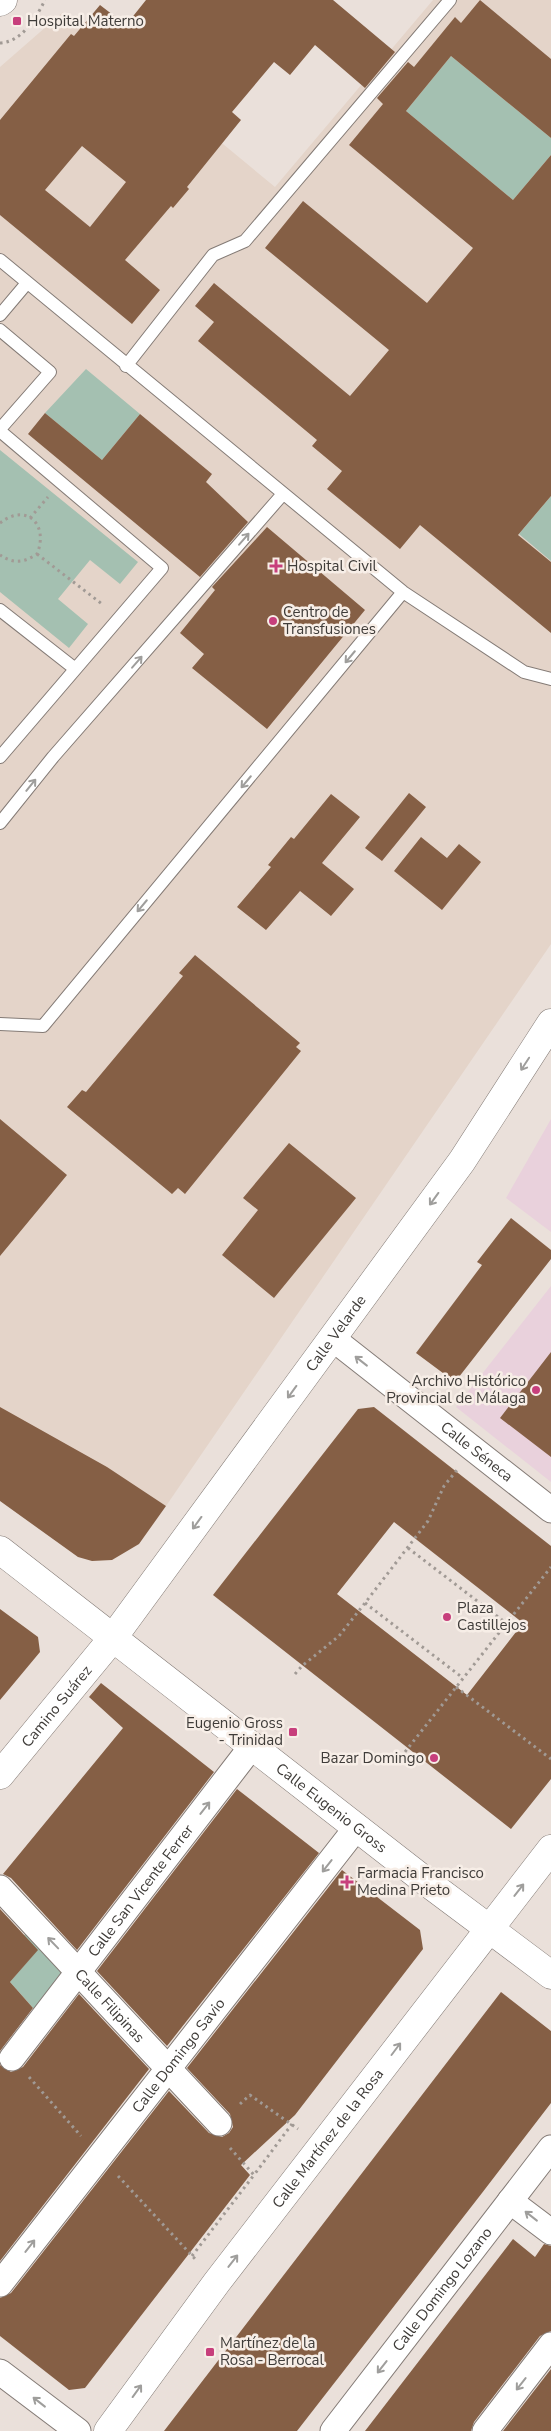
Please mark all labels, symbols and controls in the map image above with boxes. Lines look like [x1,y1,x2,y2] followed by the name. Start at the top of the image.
[27,11,144,31] place label: Hospital Materno
[11,15,23,27] marker: Hospital Materno
[238,533,249,546] one-way arrow
[287,556,377,576] place label: Hospital Civil
[269,559,283,573] marker: Hospital Civil
[283,602,376,639] place label: Centro de Transfusiones
[267,615,279,627] marker: Centro de Transfusiones
[344,650,355,663] one-way arrow
[131,655,143,668] one-way arrow
[240,775,251,788] one-way arrow
[25,779,36,792] one-way arrow
[136,900,147,913] one-way arrow
[519,1056,529,1070] one-way arrow
[429,1192,439,1206] one-way arrow
[301,1291,371,1376] street label: Calle Velarde
[355,1356,368,1367] one-way arrow
[386,1371,526,1408] place label: Archivo Histórico Provincial de Málaga
[530,1384,542,1396] marker: Archivo Histórico Provincial de Málaga
[287,1385,298,1398] one-way arrow
[436,1417,517,1486] street label: Calle Séneca
[191,1516,202,1529] one-way arrow
[457,1598,527,1635] place label: Plaza Castillejos
[441,1611,453,1623] marker: Plaza Castillejos
[17,1661,96,1752] street label: Camino Suárez
[186,1713,283,1750] place label: Eugenio Gross - Trinidad
[287,1726,299,1738] marker: Eugenio Gross - Trinidad
[320,1748,424,1768] place label: Bazar Domingo
[428,1752,440,1764] marker: Bazar Domingo
[272,1758,391,1858] street label: Calle Eugenio Gross
[200,1802,211,1815] one-way arrow
[83,1820,198,1961] street label: Calle San Vicente Ferrer
[322,1859,333,1872] one-way arrow
[357,1863,484,1900] place label: Farmacia Francisco Medina Prieto
[341,1876,353,1888] marker: Farmacia Francisco Medina Prieto
[514,1883,525,1896] one-way arrow
[47,1937,59,1949] one-way arrow
[70,1965,149,2047] street label: Calle Filipinas
[127,1994,230,2117] street label: Calle Domingo Savio
[391,2043,402,2056] one-way arrow
[268,2064,388,2212] street label: Calle Martínez de la Rosa
[525,2211,538,2222] one-way arrow
[388,2223,496,2355] street label: Calle Domingo Lozano
[24,2239,35,2252] one-way arrow
[227,2254,238,2267] one-way arrow
[220,2333,324,2370] place label: Martínez de la Rosa - Berrocal
[204,2346,216,2358] marker: Martínez de la Rosa - Berrocal
[377,2360,388,2373] one-way arrow
[516,2377,527,2390] one-way arrow
[132,2385,142,2399] one-way arrow
[33,2397,46,2408] one-way arrow

